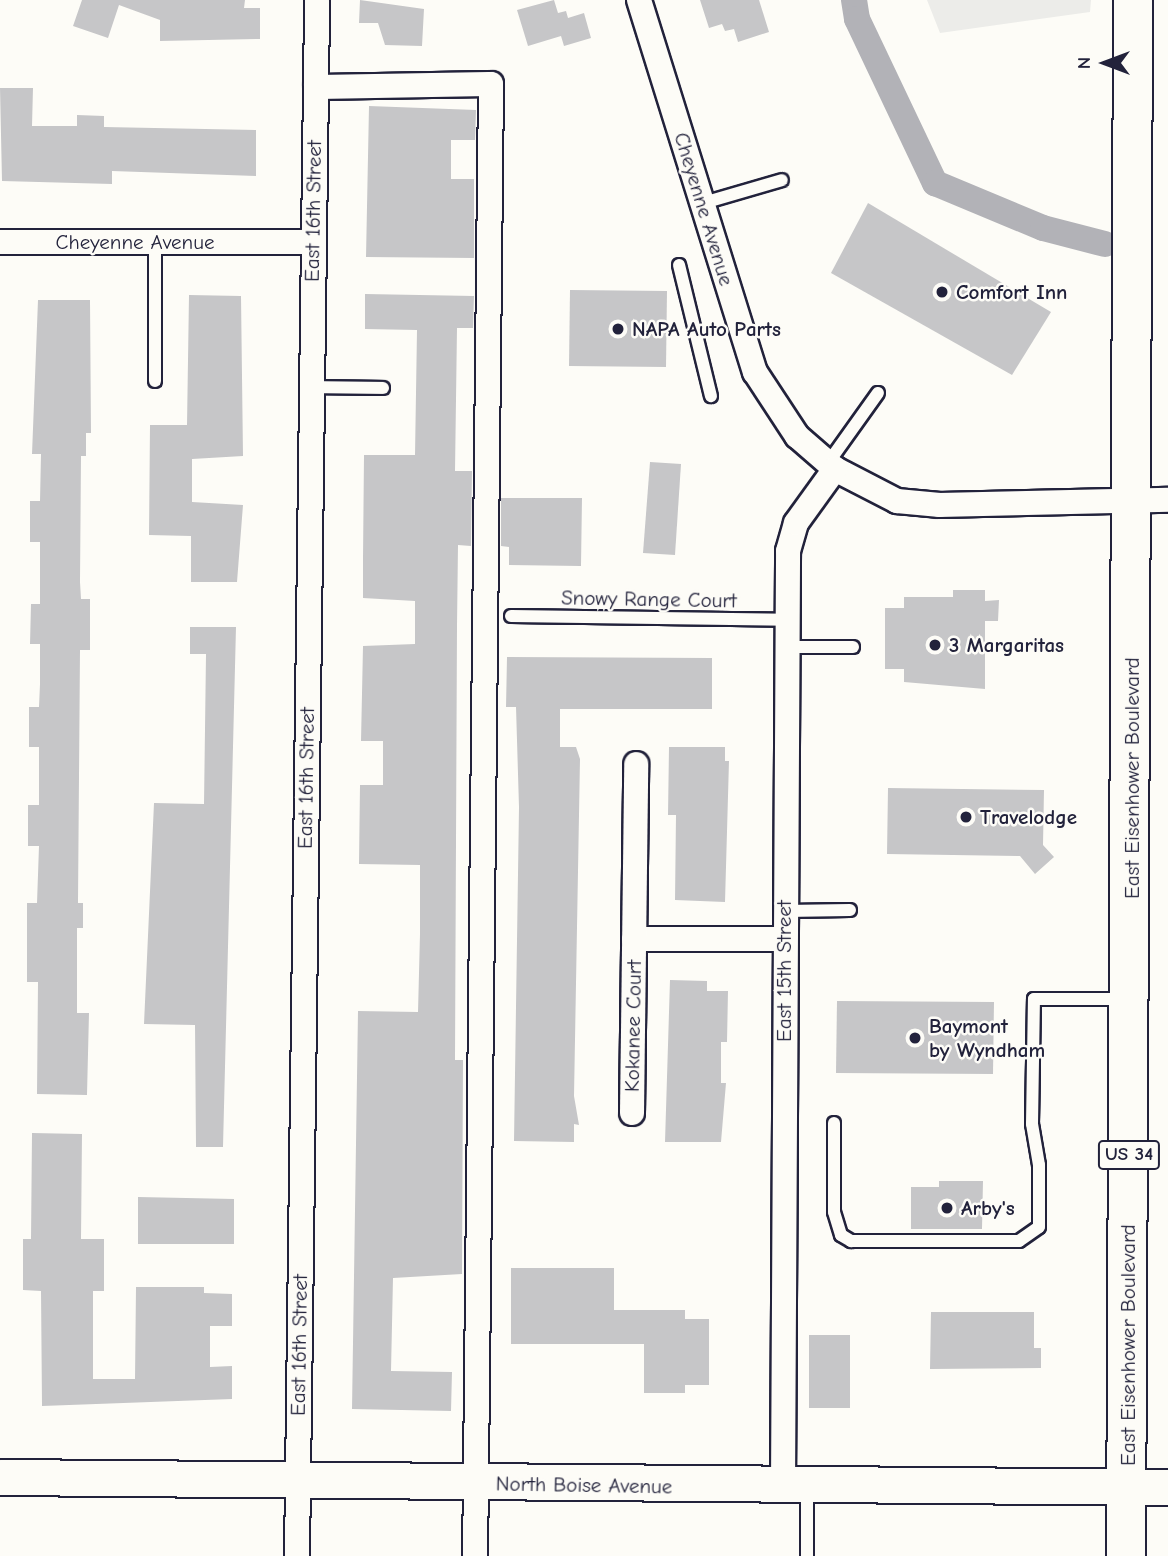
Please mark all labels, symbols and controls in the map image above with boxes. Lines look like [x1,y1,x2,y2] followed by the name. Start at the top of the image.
[1070,28,1140,98] north arrow
[1073,57,1095,69] text: N
[669,129,739,289] street label: Cheyenne Avenue
[299,140,327,282] street label: East 16th Street
[56,229,214,255] street label: Cheyenne Avenue
[956,279,1068,305] place label: Comfort Inn
[934,284,950,300] marker: Comfort Inn
[632,316,781,342] place label: NAPA Auto Parts
[610,321,626,337] marker: NAPA Auto Parts
[561,585,737,613] street label: Snowy Range Court
[949,632,1064,658] place label: 3 Margaritas
[927,637,943,653] marker: 3 Margaritas
[1119,657,1145,899] street label: East Eisenhower Boulevard
[292,707,320,849] street label: East 16th Street
[980,804,1077,830] place label: Travelodge
[958,809,974,825] marker: Travelodge
[771,900,797,1042] street label: East 15th Street
[619,960,647,1092] street label: Kokanee Court
[929,1013,1045,1063] place label: Baymont by Wyndham
[907,1030,923,1046] marker: Baymont by Wyndham
[1098,1140,1160,1170] road number: US 34
[961,1195,1015,1221] place label: Arby's
[939,1200,955,1216] marker: Arby's
[1115,1224,1141,1466] street label: East Eisenhower Boulevard
[285,1274,313,1416] street label: East 16th Street
[495,1471,673,1499] street label: North Boise Avenue

